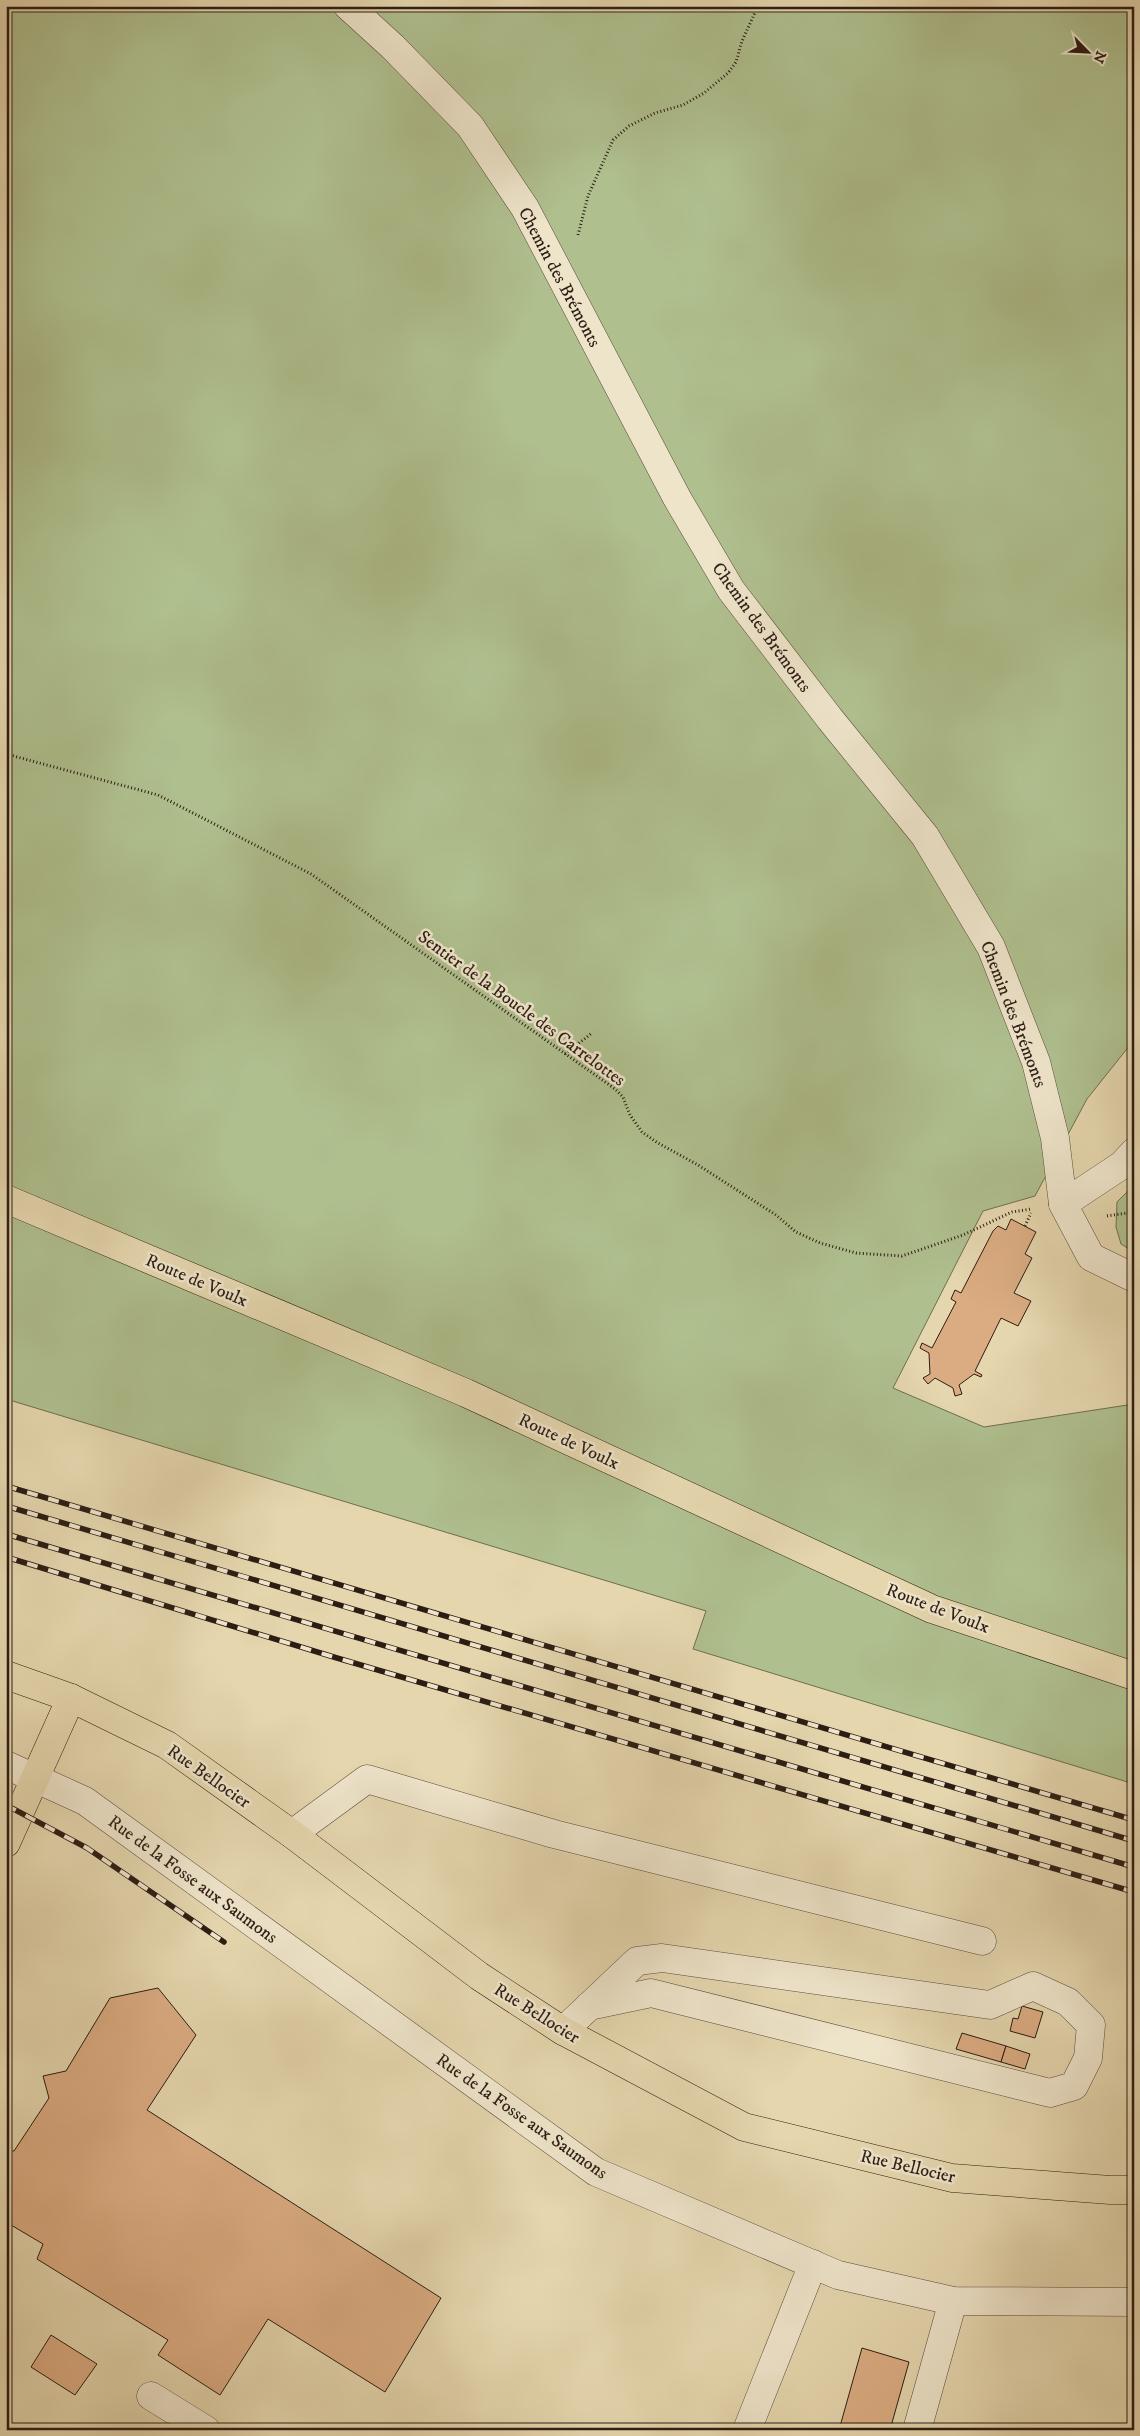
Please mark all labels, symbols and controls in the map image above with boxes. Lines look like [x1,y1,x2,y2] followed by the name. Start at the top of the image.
[1062,28,1112,78] north arrow
[1088,48,1110,66] text: N
[513,204,605,351] street label: Chemin des Brémonts
[707,558,816,697] street label: Chemin des Brémonts
[413,926,629,1091] street label: Sentier de la Boucle des Carrelottes
[975,938,1051,1091] street label: Chemin des Brémonts
[142,1250,251,1312] street label: Route de Voulx
[515,1409,623,1475] street label: Route de Voulx
[883,1579,993,1639] street label: Route de Voulx
[162,1740,255,1814] street label: Rue Bellocier
[103,1811,281,1949] street label: Rue de la Fosse aux Saumons
[490,1979,584,2049] street label: Rue Bellocier
[431,2049,611,2184] street label: Rue de la Fosse aux Saumons
[858,2145,958,2189] street label: Rue Bellocier

